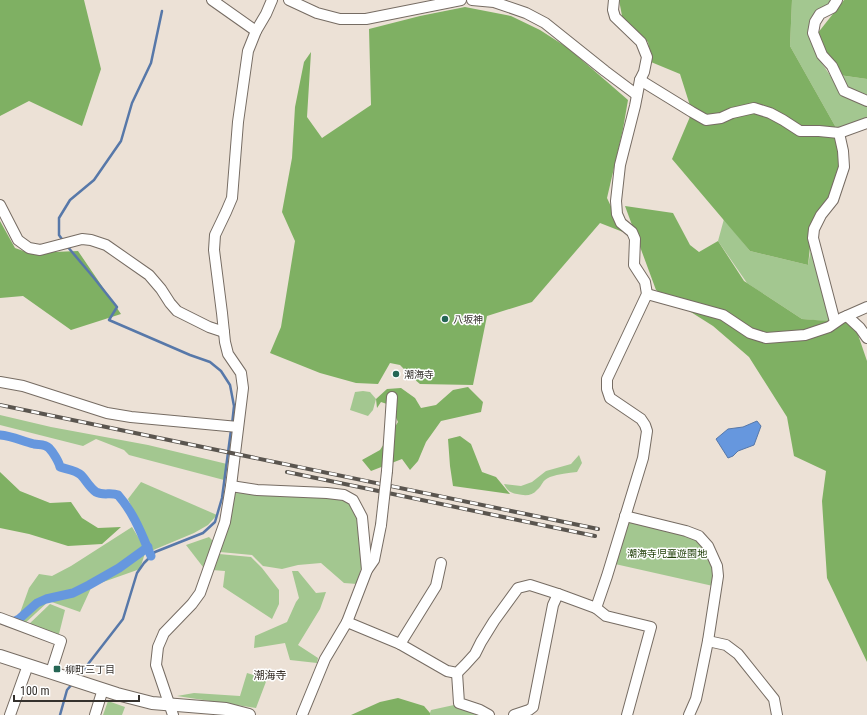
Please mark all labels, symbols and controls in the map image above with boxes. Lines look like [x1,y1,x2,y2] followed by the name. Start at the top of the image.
[440,314,450,324] marker: 八坂神
[453,314,483,325] place label: 八坂神
[391,369,401,379] marker: 潮海寺
[404,369,434,380] place label: 潮海寺
[627,548,708,559] park label: 潮海寺児童遊園地
[52,664,62,674] marker: 柳町三丁目
[65,664,115,675] place label: 柳町三丁目
[254,669,287,682] district label: 潮海寺
[14,677,139,703] scale bar
[20,684,50,698] text: 100 m

